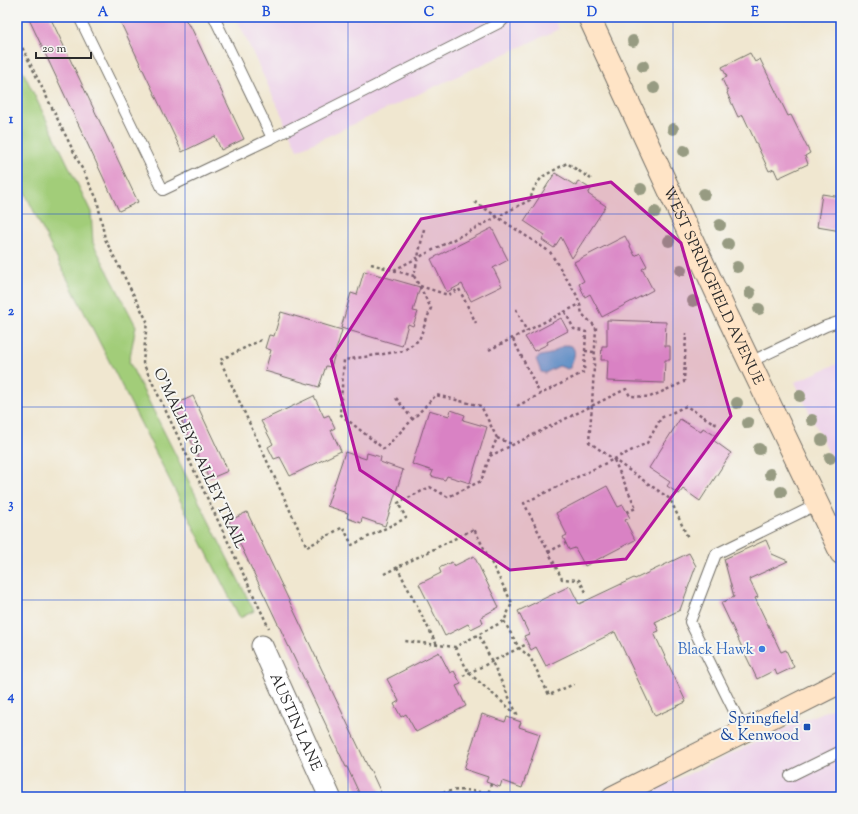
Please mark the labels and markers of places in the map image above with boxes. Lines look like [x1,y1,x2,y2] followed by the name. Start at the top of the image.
[678,640,754,661] place label: Black Hawk
[757,644,767,654] marker: Black Hawk
[720,709,800,747] place label: Springfield & Kenwood
[802,722,812,732] marker: Springfield & Kenwood

